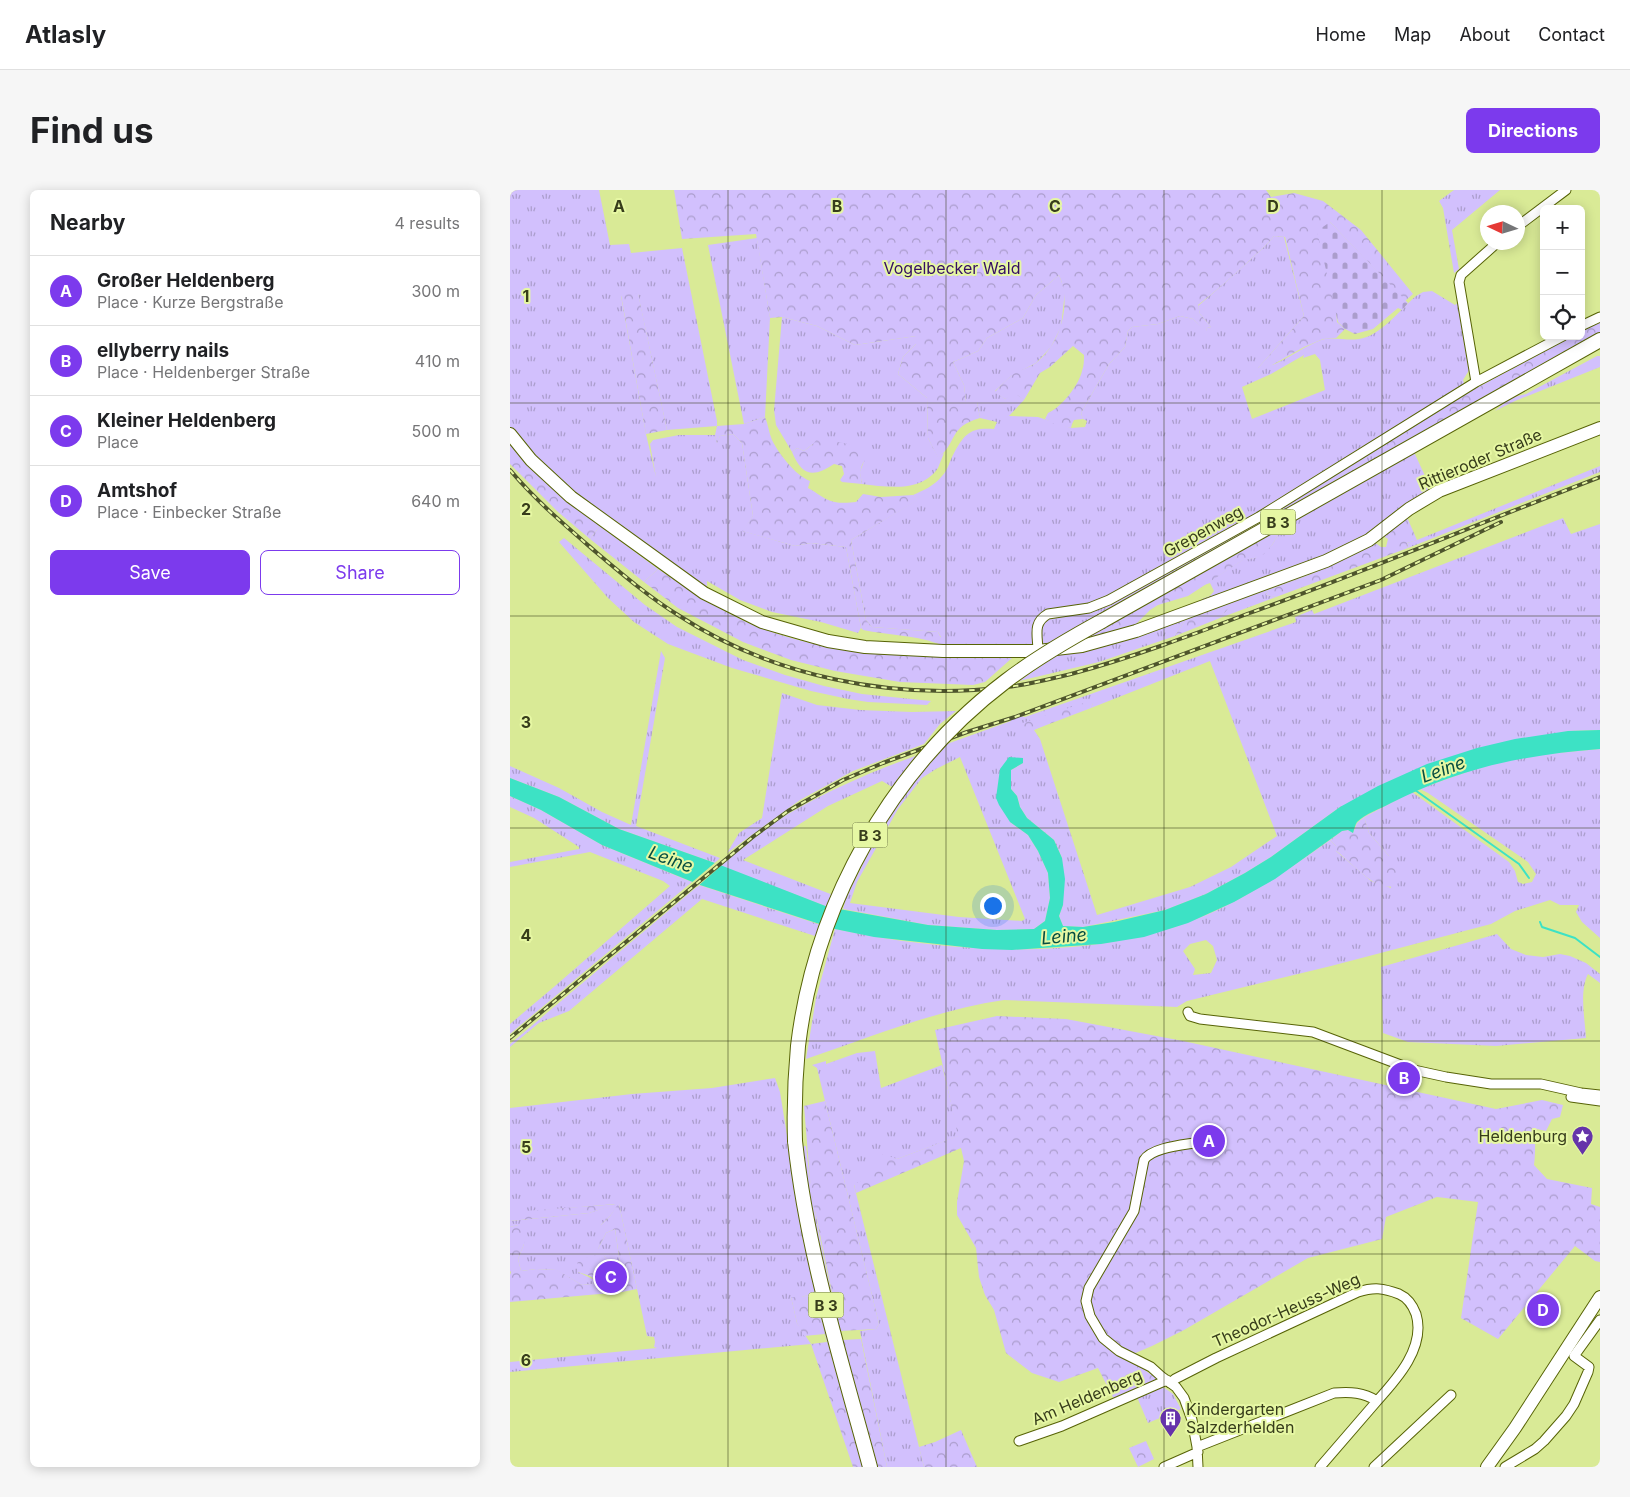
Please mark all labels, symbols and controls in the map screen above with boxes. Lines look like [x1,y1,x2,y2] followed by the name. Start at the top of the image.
[25,20,106,49] text: Atlasly
[1316,24,1366,45] text: Home
[1394,24,1431,45] text: Map
[1459,24,1510,45] text: About
[1538,24,1605,45] text: Contact
[1466,108,1600,153] button: Directions
[30,109,154,151] text: Find us
[613,196,625,216] text: A
[832,196,842,216] text: B
[1049,196,1061,216] text: C
[1267,196,1279,216] text: D
[1480,205,1525,250] north arrow
[1540,205,1585,340] map controls
[1540,205,1585,250] button: +
[50,210,125,235] text: Nearby
[395,213,460,233] text: 4 results
[1540,250,1585,295] button: −
[884,258,1020,278] park label: Vogelbecker Wald
[97,269,275,292] text: Großer Heldenberg
[60,281,72,301] text: A
[411,281,460,301] text: 300 m
[523,286,529,306] text: 1
[97,292,284,312] text: Place · Kurze Bergstraße
[1540,295,1585,340] button: locate
[97,339,229,362] text: ellyberry nails
[61,351,71,371] text: B
[415,351,460,371] text: 410 m
[97,362,310,382] text: Place · Heldenberger Straße
[97,409,276,432] text: Kleiner Heldenberg
[60,421,72,441] text: C
[412,421,460,441] text: 500 m
[1415,424,1545,494] street label: Rittieroder Straße
[97,432,139,452] text: Place
[97,479,177,502] text: Amtshof
[60,491,72,511] text: D
[411,491,460,511] text: 640 m
[521,499,531,519] text: 2
[1160,501,1246,561] street label: Grepenweg
[97,502,281,522] text: Place · Einbecker Straße
[1260,510,1296,534] road number: B 3
[50,550,250,595] button: Save
[260,550,460,595] button: Share
[521,712,531,732] text: 3
[1418,751,1468,787] water label: Leine
[852,822,888,848] road number: B 3
[646,841,696,877] water label: Leine
[980,893,1006,919] your location
[1040,924,1088,948] water label: Leine
[521,925,532,945] text: 4
[1388,1059,1420,1097] pin: B
[1193,1122,1225,1160] pin: A
[1571,1124,1595,1155] place icon: Heldenburg
[1479,1126,1567,1146] place label: Heldenburg
[521,1137,531,1157] text: 5
[595,1258,627,1296] pin: C
[1209,1269,1363,1351] street label: Theodor-Heuss-Weg
[1527,1291,1559,1329] pin: D
[808,1292,844,1318] road number: B 3
[521,1350,531,1370] text: 6
[1029,1365,1145,1429] street label: Am Heldenberg
[1186,1399,1294,1437] place label: Kindergarten Salzderhelden
[1158,1406,1182,1437] building icon: Kindergarten Salzderhelden

